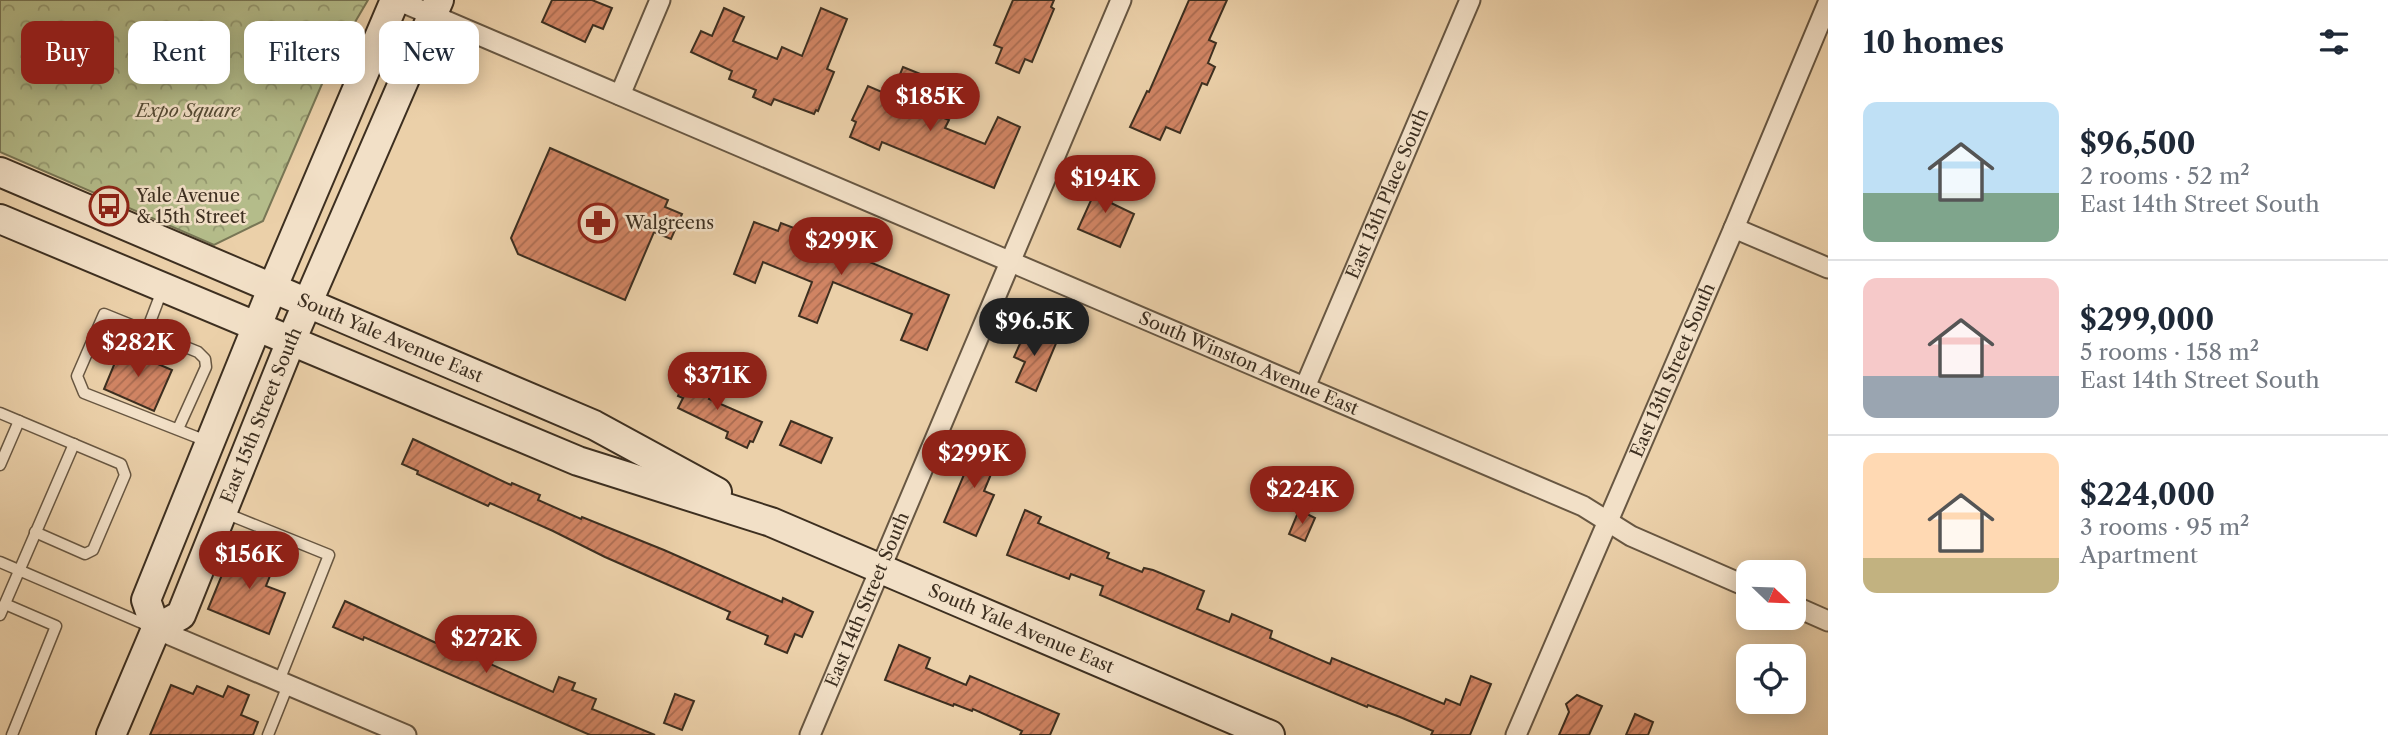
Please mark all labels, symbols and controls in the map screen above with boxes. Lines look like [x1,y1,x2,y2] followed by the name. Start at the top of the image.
[21,21,114,84] chip: Buy
[128,21,230,84] chip: Rent
[244,21,365,84] chip: Filters
[379,21,479,84] chip: New
[2315,23,2353,61] icon: filters
[1863,24,2004,61] text: 10 homes
[881,74,979,133] pin: $185K
[896,82,964,110] text: $185K
[134,100,241,122] park label: Expo Square
[1341,106,1433,282] street label: East 13th Place South
[2080,125,2196,162] text: $96,500
[1919,130,2003,214] icon: home
[1056,156,1154,215] pin: $194K
[2080,162,2250,190] text: 2 rooms · 52 m²
[1071,164,1139,192] text: $194K
[88,185,130,227] bus stop icon: Yale Avenue & 15th Street
[135,185,247,228] place label: Yale Avenue & 15th Street
[2080,190,2320,218] text: East 14th Street South
[577,202,619,244] pharmacy icon: Walgreens
[624,212,714,234] place label: Walgreens
[792,218,890,277] pin: $299K
[805,226,877,254] text: $299K
[1626,280,1720,461] street label: East 13th Street South
[294,289,487,388] street label: South Yale Avenue East
[977,298,1091,358] pin: $96.5K
[2080,301,2214,338] text: $299,000
[1919,306,2003,390] icon: home
[995,307,1073,335] text: $96.5K
[1136,307,1362,420] street label: South Winston Avenue East
[89,320,187,379] pin: $282K
[216,324,306,506] street label: East 15th Street South
[102,328,174,356] text: $282K
[2080,338,2259,366] text: 5 rooms · 158 m²
[668,352,766,412] pin: $371K
[684,361,750,389] text: $371K
[2080,366,2320,394] text: East 14th Street South
[925,430,1023,490] pin: $299K
[938,439,1010,467] text: $299K
[1253,466,1351,526] pin: $224K
[1266,475,1338,503] text: $224K
[2080,476,2215,513] text: $224,000
[1919,481,2003,565] icon: home
[821,509,914,690] street label: East 14th Street South
[2080,513,2249,541] text: 3 rooms · 95 m²
[200,532,298,591] pin: $156K
[215,540,283,568] text: $156K
[2080,541,2198,569] text: Apartment
[1736,560,1806,630] north arrow
[1736,560,1806,714] map controls
[925,579,1118,678] street label: South Yale Avenue East
[437,616,535,675] pin: $272K
[451,624,521,652] text: $272K
[1736,644,1806,714] button: locate

